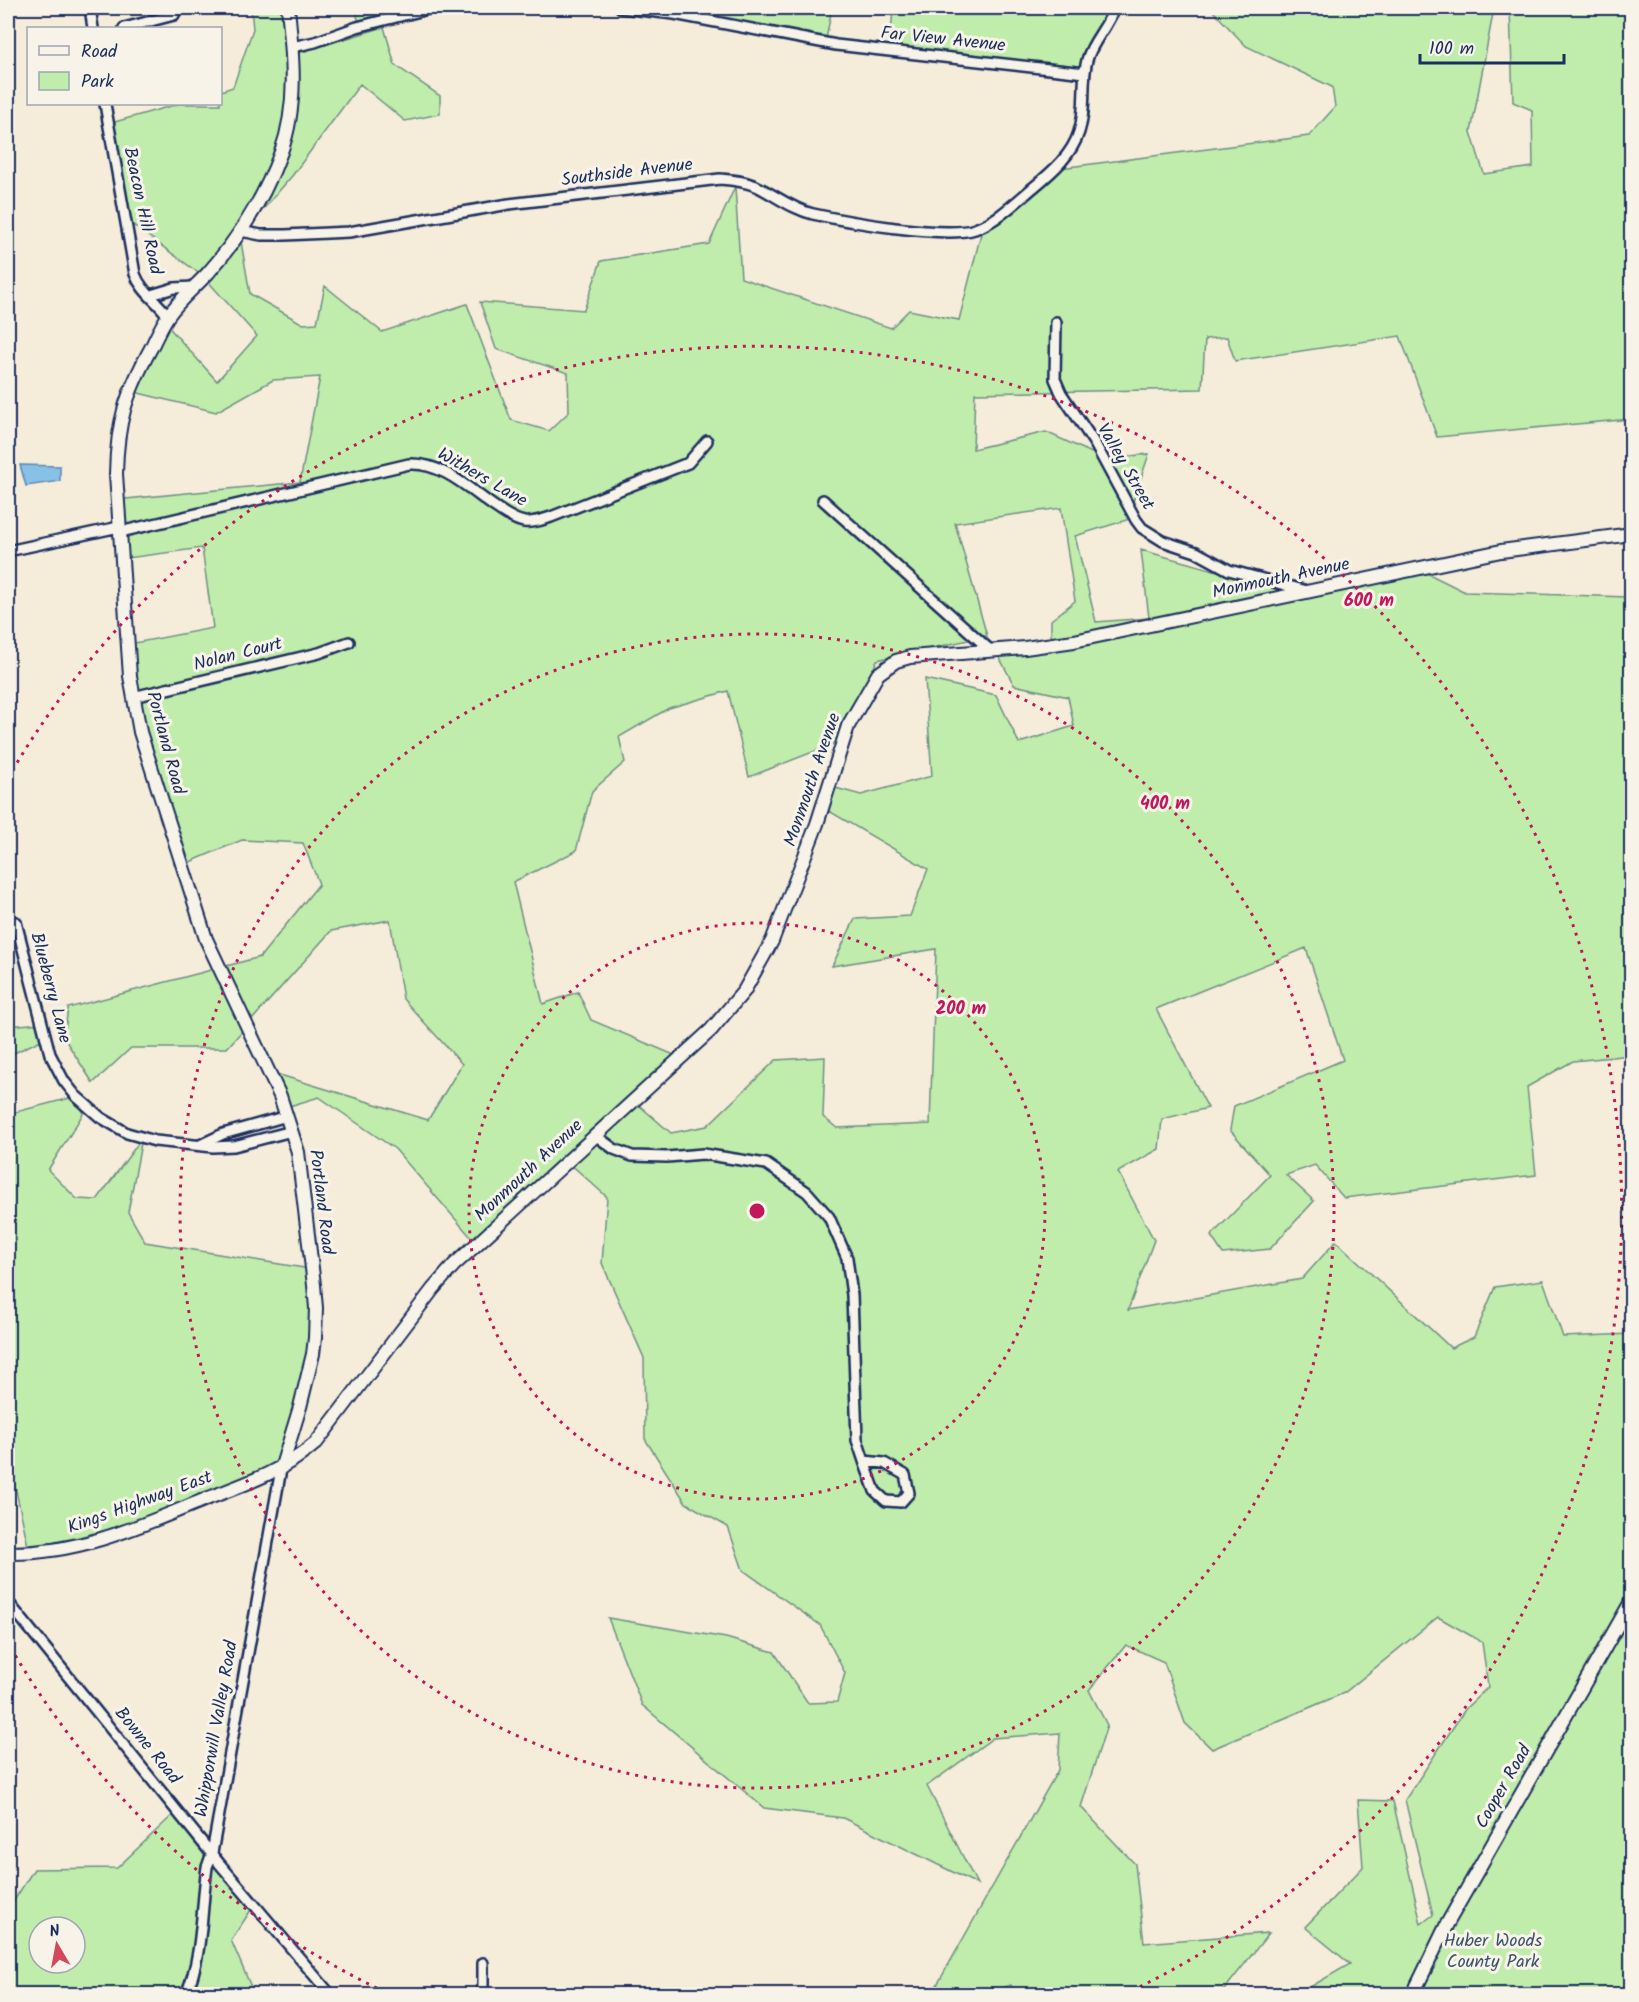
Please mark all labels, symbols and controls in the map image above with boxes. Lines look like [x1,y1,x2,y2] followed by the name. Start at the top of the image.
[879,19,1007,61] street label: Far View Avenue
[27,27,222,105] legend
[1420,27,1564,65] scale bar
[1429,35,1474,64] text: 100 m
[81,38,118,67] text: Road
[81,68,114,97] text: Park
[114,145,170,278] street label: Beacon Hill Road
[560,151,694,195] street label: Southside Avenue
[1088,418,1162,517] street label: Valley Street
[431,440,533,516] street label: Withers Lane
[1210,550,1352,608] street label: Monmouth Avenue
[1344,587,1394,616] text: 600 m
[191,630,286,680] street label: Nolan Court
[137,688,193,799] street label: Portland Road
[777,709,849,851] street label: Monmouth Avenue
[1140,790,1190,819] text: 400 m
[21,929,79,1047] street label: Blueberry Lane
[936,995,987,1024] text: 200 m
[468,1113,590,1229] street label: Monmouth Avenue
[300,1148,342,1257] street label: Portland Road
[747,1201,767,1221] centre of rings
[63,1463,217,1543] street label: Kings Highway East
[187,1638,247,1819] street label: Whipporwill Valley Road
[107,1701,188,1792] street label: Bowne Road
[1468,1739,1540,1835] street label: Cooper Road
[27,1915,87,1975] north arrow
[48,1919,62,1945] text: N
[1444,1927,1543,1977] park label: Huber Woods County Park

